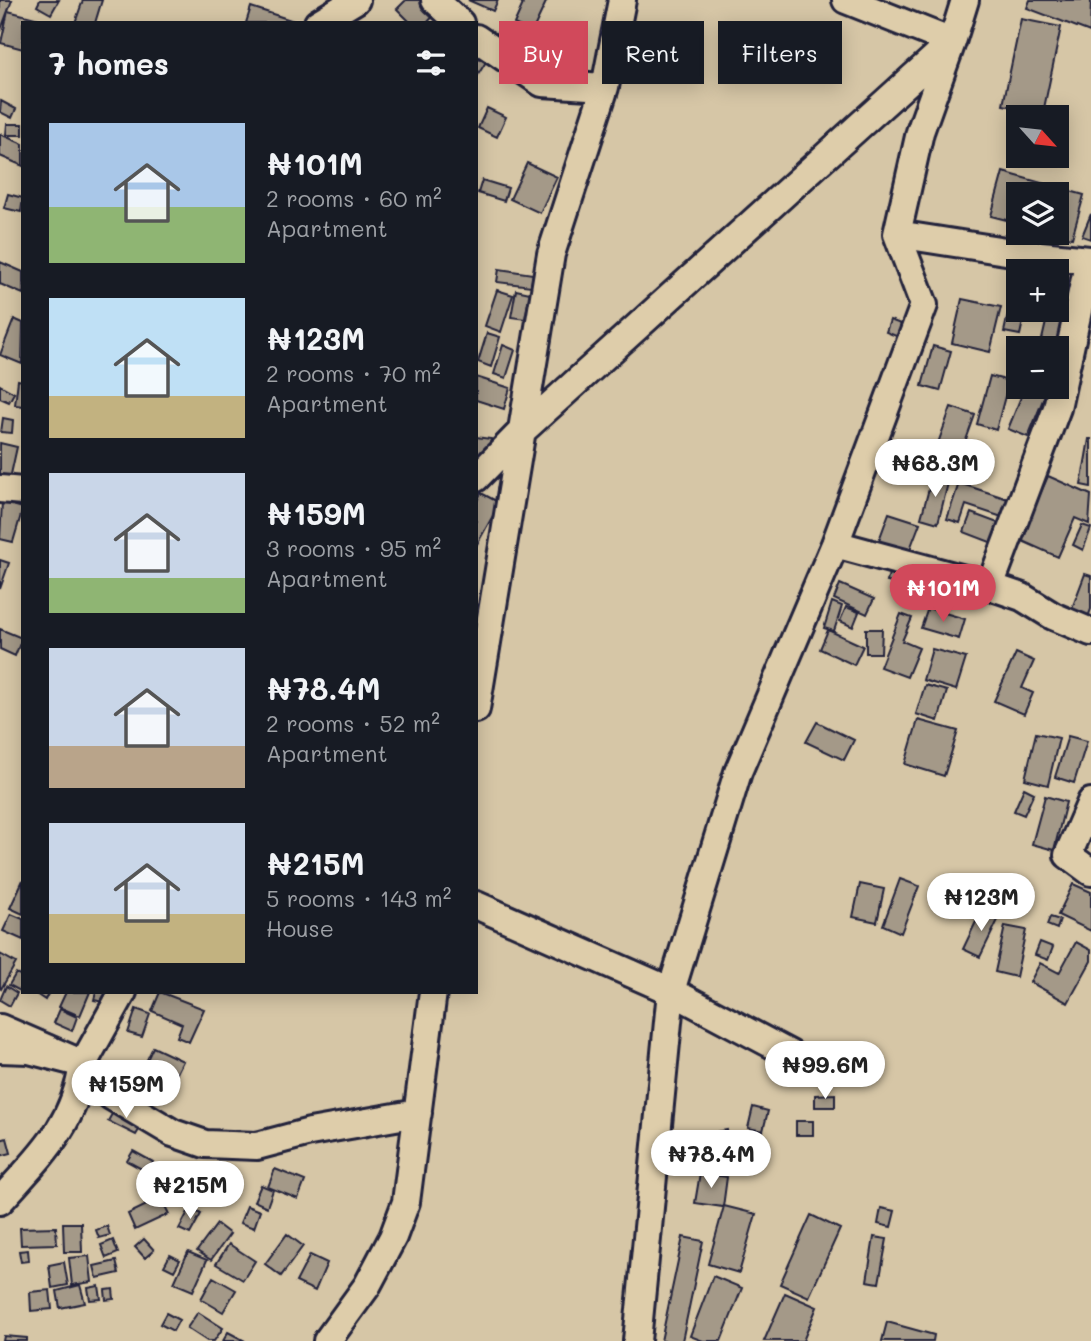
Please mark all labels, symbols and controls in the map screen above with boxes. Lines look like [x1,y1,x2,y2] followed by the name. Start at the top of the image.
[499,21,588,84] chip: Buy
[602,21,704,84] chip: Rent
[718,21,842,84] chip: Filters
[49,43,169,83] text: 7 homes
[412,44,450,82] icon: filters
[1006,105,1069,168] north arrow
[1006,105,1069,399] map controls
[266,143,363,183] text: ₦101M
[105,151,189,235] icon: home
[1006,182,1069,245] button: layers
[266,183,442,213] text: 2 rooms · 60 m²
[266,213,388,243] text: Apartment
[1006,259,1069,322] button: +
[266,318,365,358] text: ₦123M
[105,326,189,410] icon: home
[1006,336,1069,399] button: −
[266,358,441,388] text: 2 rooms · 70 m²
[266,388,388,418] text: Apartment
[878,440,992,499] pin: ₦68.3M
[891,447,979,477] text: ₦68.3M
[266,493,366,533] text: ₦159M
[105,501,189,585] icon: home
[266,533,441,563] text: 3 rooms · 95 m²
[266,563,388,593] text: Apartment
[894,564,992,624] pin: ₦101M
[906,572,980,602] text: ₦101M
[266,668,381,708] text: ₦78.4M
[105,676,189,760] icon: home
[266,708,440,738] text: 2 rooms · 52 m²
[266,738,388,768] text: Apartment
[266,843,365,883] text: ₦215M
[105,851,189,935] icon: home
[932,874,1030,933] pin: ₦123M
[943,881,1019,911] text: ₦123M
[266,883,452,913] text: 5 rooms · 143 m²
[266,913,334,943] text: House
[768,1042,882,1101] pin: ₦99.6M
[781,1049,869,1079] text: ₦99.6M
[77,1060,175,1120] pin: ₦159M
[88,1068,164,1098] text: ₦159M
[654,1130,768,1190] pin: ₦78.4M
[667,1138,755,1168] text: ₦78.4M
[141,1162,239,1221] pin: ₦215M
[152,1169,228,1199] text: ₦215M

